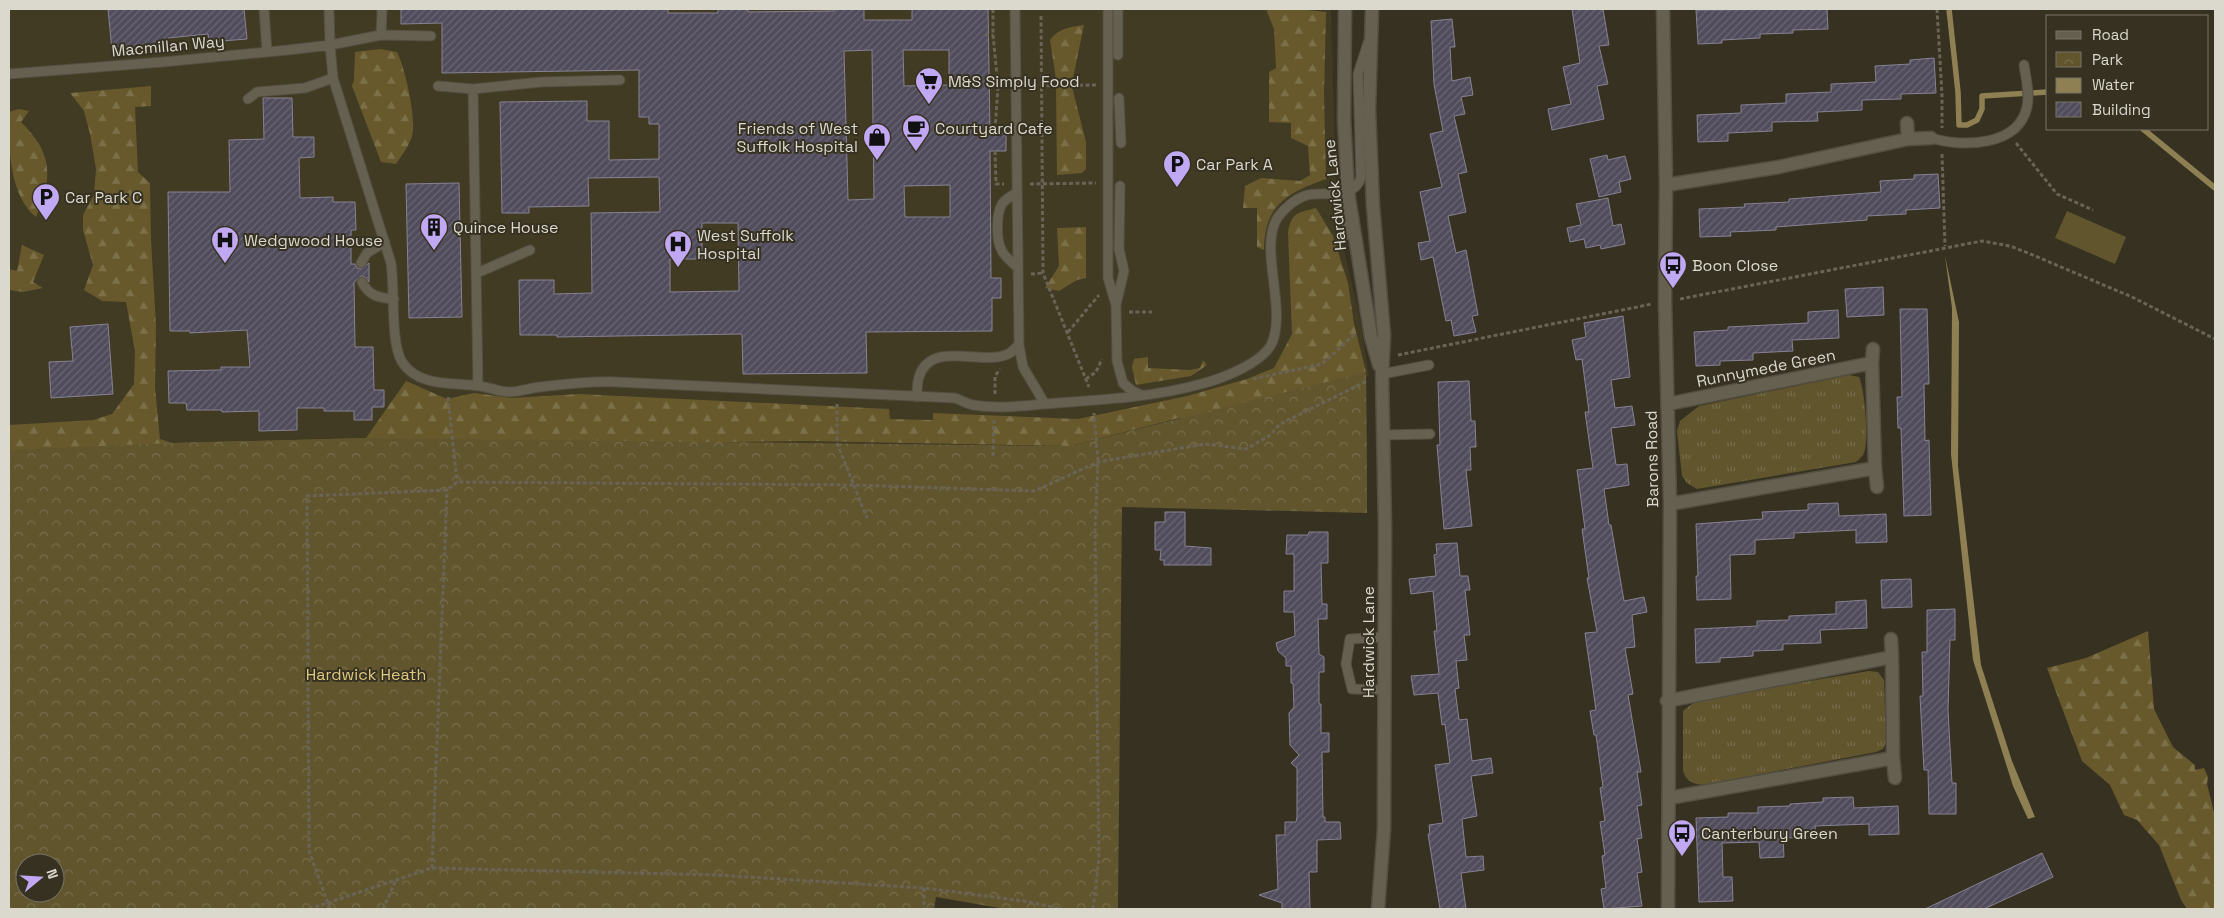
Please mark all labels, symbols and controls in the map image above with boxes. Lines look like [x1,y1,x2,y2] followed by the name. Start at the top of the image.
[2046,15,2209,130] legend
[2092,25,2129,44] text: Road
[111,31,225,61] street label: Macmillan Way
[2092,50,2123,69] text: Park
[914,66,944,105] supermarket icon: M&S Simply Food
[948,71,1080,92] place label: M&S Simply Food
[2092,75,2135,94] text: Water
[2092,100,2151,119] text: Building
[901,113,931,152] cafe icon: Courtyard Cafe
[737,118,858,157] place label: Friends of West Suffolk Hospital
[935,118,1053,139] place label: Courtyard Cafe
[862,122,892,161] shop icon: Friends of West Suffolk Hospital
[1319,138,1351,252] street label: Hardwick Lane
[1162,149,1192,188] parking icon: Car Park A
[1196,154,1273,175] place label: Car Park A
[31,182,61,221] parking icon: Car Park C
[65,187,142,208] place label: Car Park C
[419,212,449,251] building icon: Quince House
[453,217,558,238] place label: Quince House
[210,225,240,264] hospital icon: Wedgwood House
[697,225,794,264] place label: West Suffolk Hospital
[663,229,693,268] hospital icon: West Suffolk Hospital
[244,230,383,251] place label: Wedgwood House
[1658,250,1688,289] bus stop icon: Boon Close
[1692,255,1778,276] place label: Boon Close
[1695,344,1837,392] street label: Runnymede Green
[1641,410,1663,508] street label: Barons Road
[1358,586,1379,698] street label: Hardwick Lane
[306,664,426,685] park label: Hardwick Heath
[1667,818,1697,857] bus stop icon: Canterbury Green
[1701,823,1838,844] place label: Canterbury Green
[15,853,65,903] north arrow
[42,867,62,881] text: N

